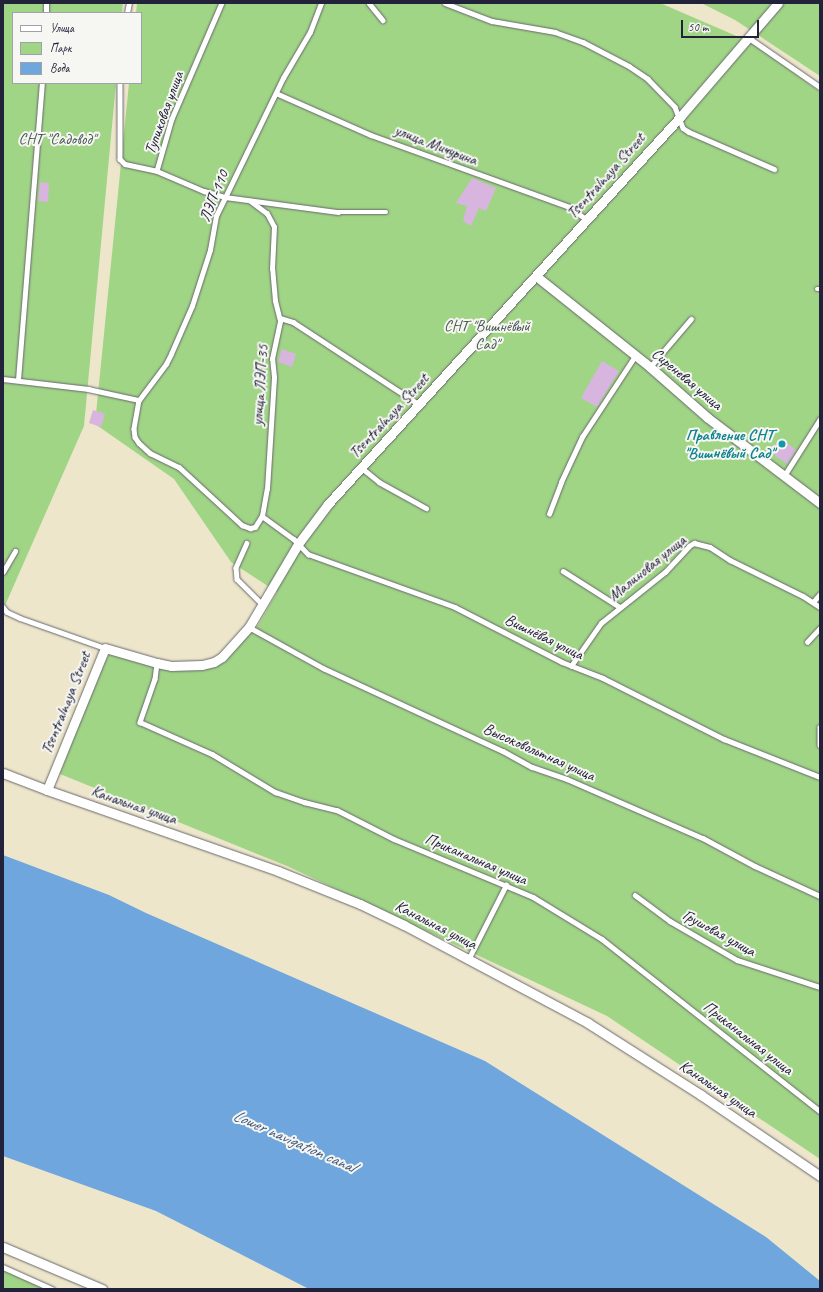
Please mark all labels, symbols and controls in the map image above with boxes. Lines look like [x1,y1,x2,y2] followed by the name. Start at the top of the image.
[12,12,142,84] legend
[683,12,761,38] scale bar
[688,19,708,35] text: 50 m
[50,20,74,36] text: Улица
[50,40,71,56] text: Парк
[50,60,69,76] text: Вода
[140,68,188,158] street label: Тупиковая улица
[392,120,480,170] street label: улица Мичурина
[18,129,96,149] park label: СНТ "Садовод"
[562,129,650,223] street label: Tsentralnaya Street
[195,167,233,225] street label: ЛЭП-110
[444,316,530,354] park label: СНТ "Вишнёвый Сад"
[248,344,272,426] street label: улица ЛЭП-35
[647,344,727,414] street label: Сиреневая улица
[345,370,433,462] street label: Tsentralnaya Street
[685,425,774,463] place label: Правление СНТ "Вишнёвый Сад"
[777,439,787,449] marker: Правление СНТ "Вишнёвый Сад"
[604,531,690,605] street label: Малиновая улица
[501,609,587,665] street label: Вишнёвая улица
[37,649,95,757] street label: Tsentralnaya Street
[479,718,599,786] street label: Высоковольтная улица
[88,781,180,829] street label: Канальная улица
[422,829,530,889] street label: Приканальная улица
[391,896,481,954] street label: Канальная улица
[679,905,759,961] street label: Грушовая улица
[699,997,797,1079] street label: Приканальная улица
[675,1056,761,1122] street label: Канальная улица
[230,1105,358,1177] water label: Lower navigation canal

